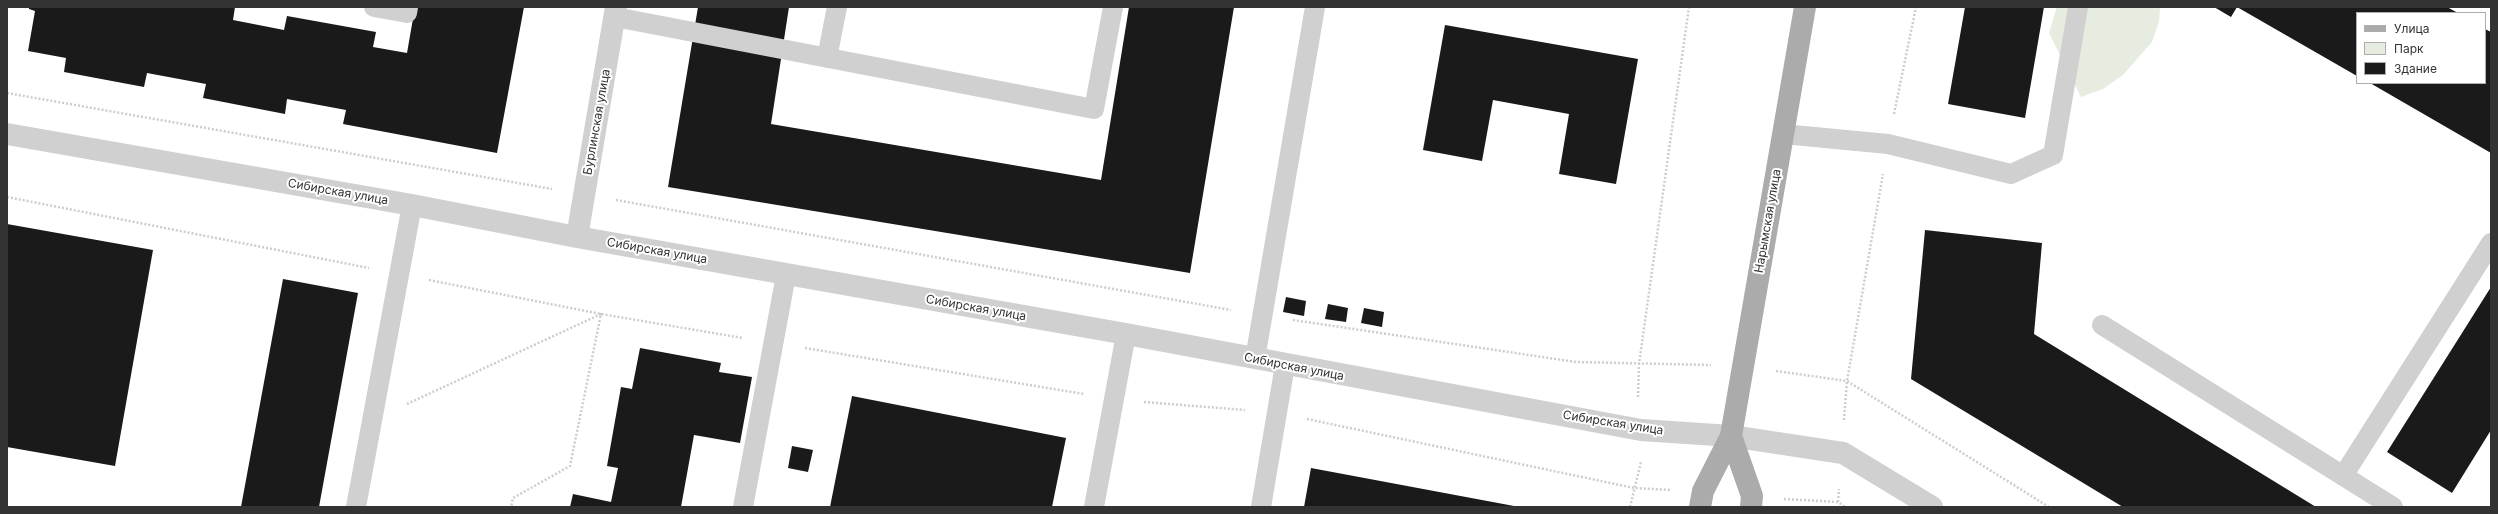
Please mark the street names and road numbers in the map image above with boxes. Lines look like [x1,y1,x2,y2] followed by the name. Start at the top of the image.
[581,68,613,176] street label: Бурлинская улица
[1752,168,1784,274] street label: Нарымская улица
[287,176,389,208] street label: Сибирская улица
[606,235,708,267] street label: Сибирская улица
[925,292,1027,324] street label: Сибирская улица
[1243,350,1345,384] street label: Сибирская улица
[1562,408,1664,438] street label: Сибирская улица

